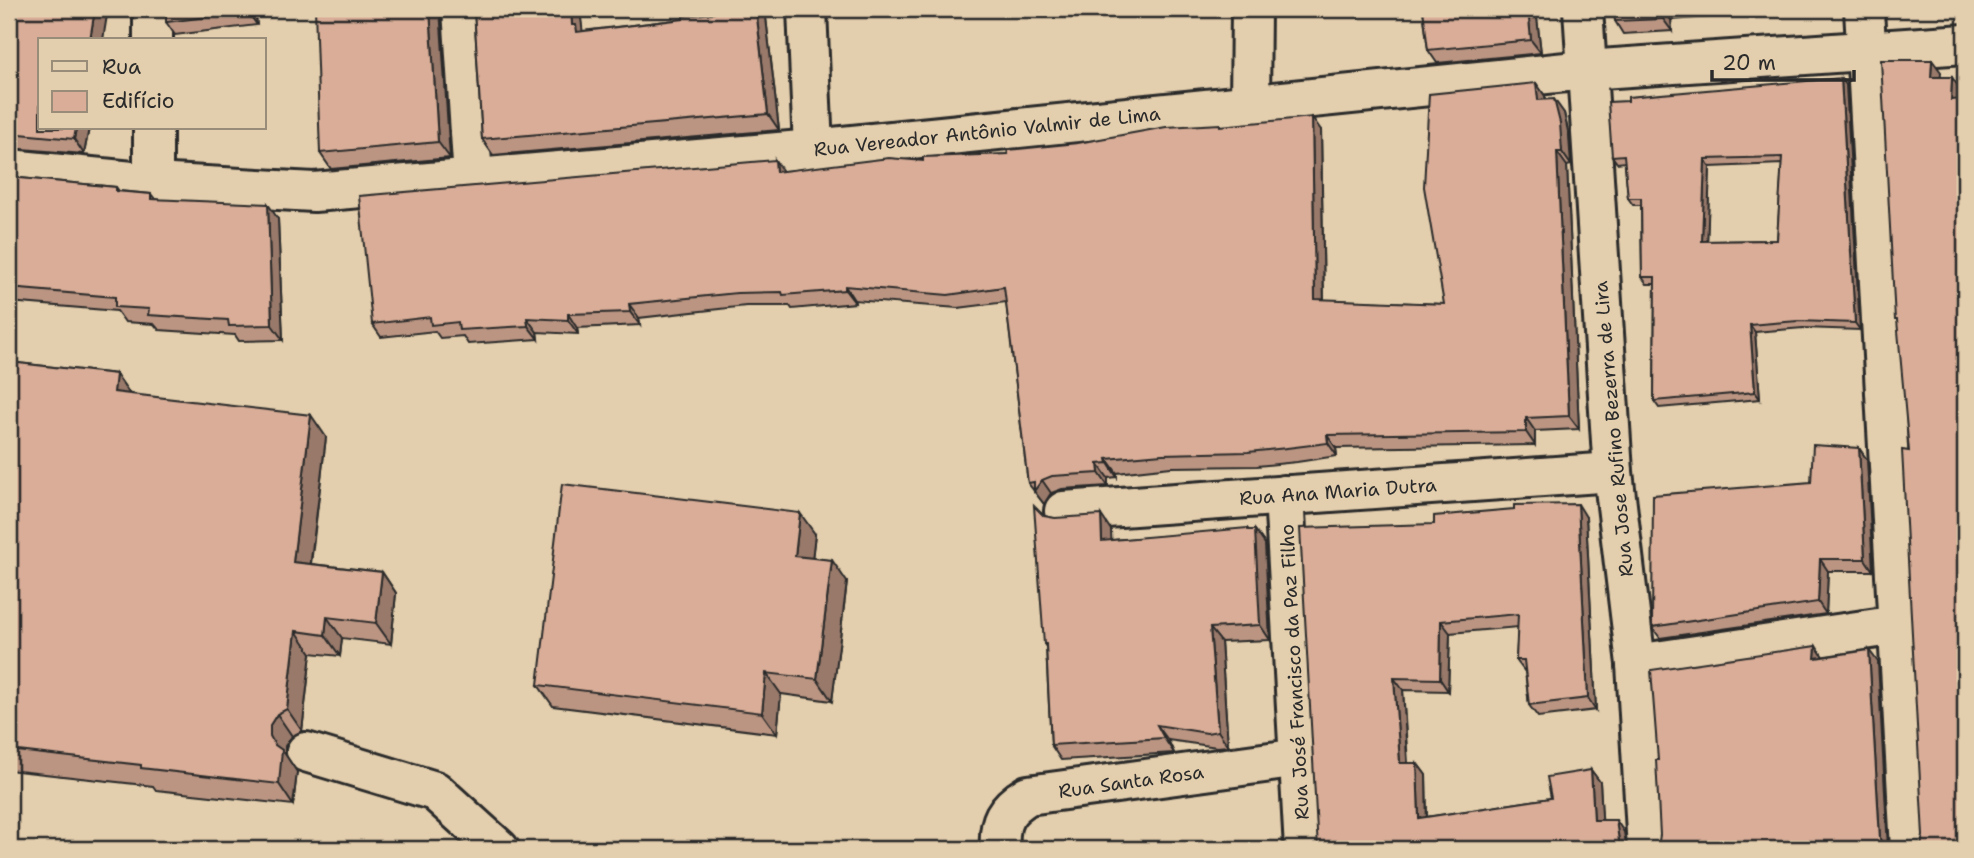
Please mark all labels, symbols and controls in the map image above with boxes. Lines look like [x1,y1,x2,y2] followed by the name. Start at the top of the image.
[38,38,266,130] legend
[1712,38,1853,82] scale bar
[1722,49,1776,77] text: 20 m
[102,53,141,81] text: Rua
[102,87,174,115] text: Edifício
[812,101,1162,162] street label: Rua Vereador Antônio Valmir de Lima
[1588,280,1639,578] street label: Rua Jose Rufino Bezerra de Lira
[1238,472,1438,511] street label: Rua Ana Maria Dutra
[1274,523,1315,821] street label: Rua José Francisco da Paz Filho
[1057,759,1205,804] street label: Rua Santa Rosa

